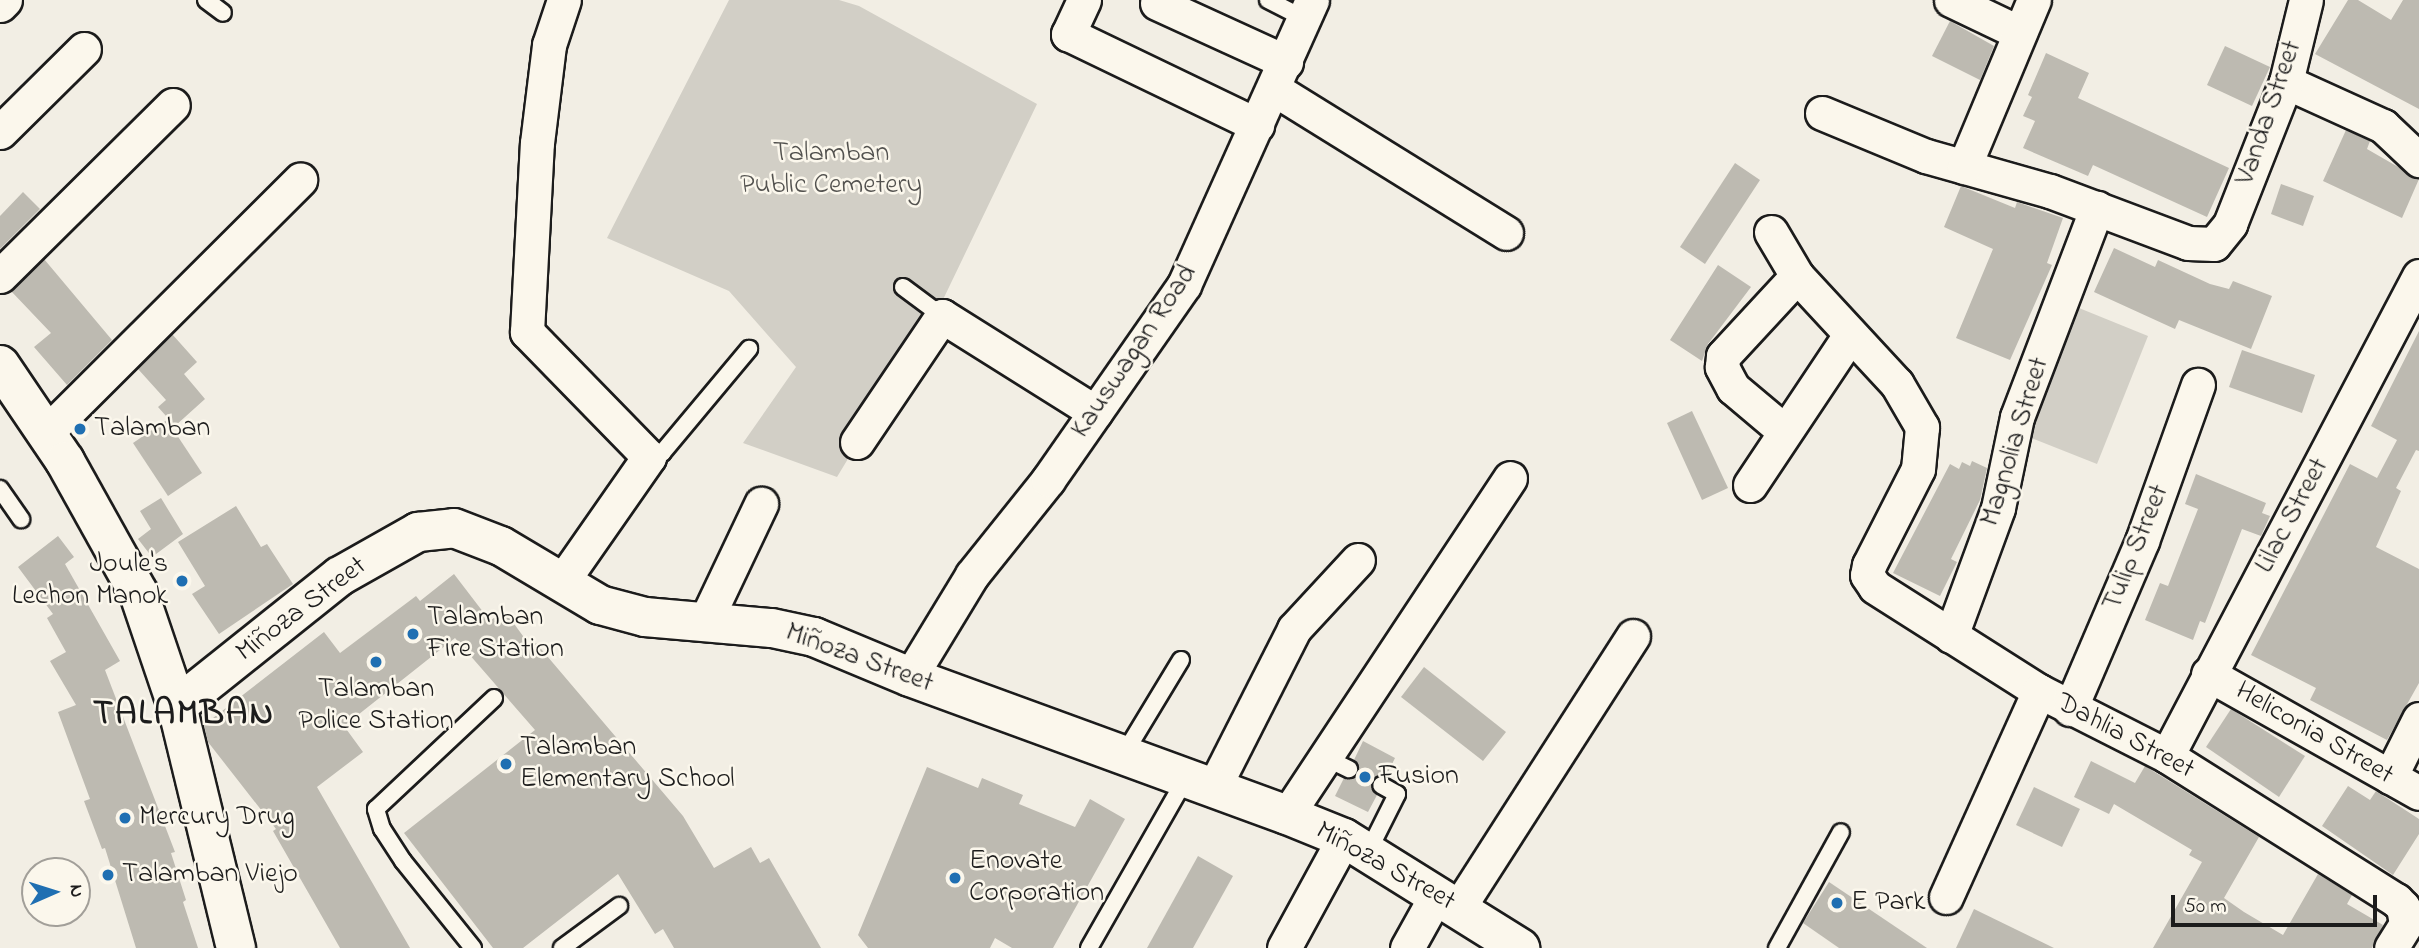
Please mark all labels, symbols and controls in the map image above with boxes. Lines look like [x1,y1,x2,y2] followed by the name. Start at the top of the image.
[2230,36,2310,190] street label: Vanda Street
[740,137,922,203] park label: Talamban Public Cemetery
[1065,259,1205,445] street label: Kauswagan Road
[1974,354,2058,530] street label: Magnolia Street
[94,412,210,446] place label: Talamban
[72,421,88,437] marker: Talamban
[2249,453,2337,579] street label: Lilac Street
[2097,480,2177,616] street label: Tulip Street
[12,548,168,614] place label: Joule's Lechon Manok
[230,550,374,670] street label: Miñoza Street
[174,573,190,589] marker: Joule's Lechon Manok
[427,601,564,667] place label: Talamban Fire Station
[781,617,937,701] street label: Miñoza Street
[405,626,421,642] marker: Talamban Fire Station
[368,654,384,670] marker: Talamban Police Station
[298,673,454,739] place label: Talamban Police Station
[2229,675,2399,793] street label: Heliconia Street
[2050,687,2200,787] street label: Dahlia Street
[94,694,274,736] district label: TALAMBAN
[520,731,735,797] place label: Talamban Elementary School
[498,756,514,772] marker: Talamban Elementary School
[1379,760,1459,794] place label: Fusion
[1357,769,1373,785] marker: Fusion
[139,801,295,835] place label: Mercury Drug
[117,810,133,826] marker: Mercury Drug
[1309,815,1461,919] street label: Miñoza Street
[969,845,1104,911] place label: Enovate Corporation
[21,857,91,927] north arrow
[122,858,298,892] place label: Talamban Viejo
[100,867,116,883] marker: Talamban Viejo
[947,870,963,886] marker: Enovate Corporation
[2174,881,2380,925] scale bar
[62,884,89,898] text: N
[1851,886,1926,920] place label: E Park
[2184,892,2227,922] text: 50 m
[1829,895,1845,911] marker: E Park

